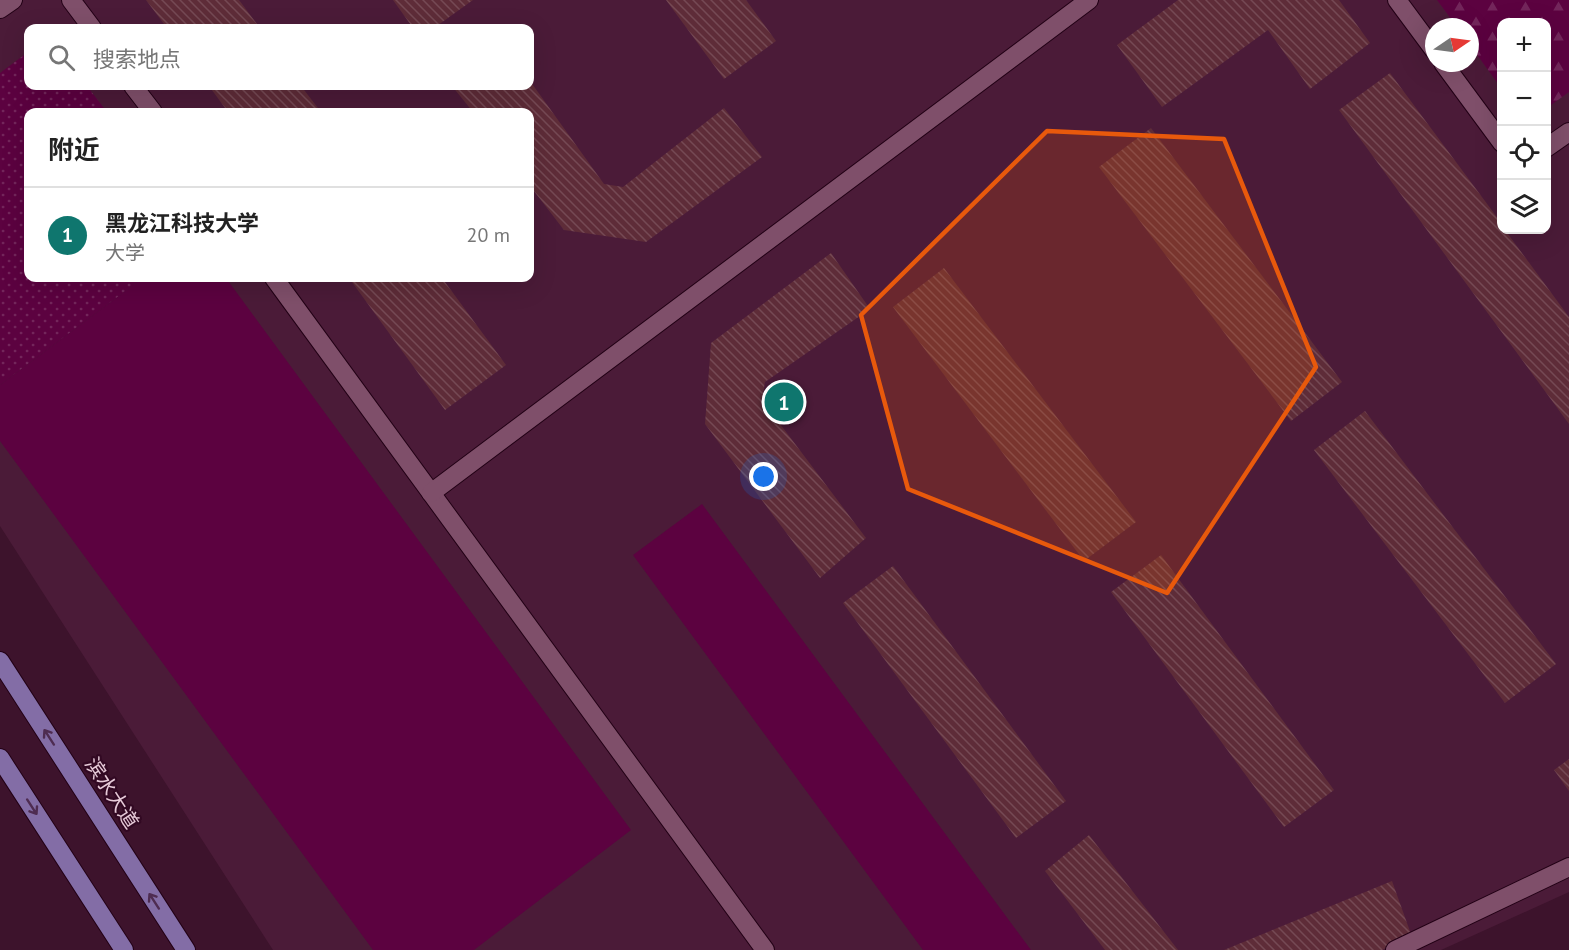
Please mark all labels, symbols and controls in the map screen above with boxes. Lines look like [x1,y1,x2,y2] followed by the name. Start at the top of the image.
[1425,18,1479,72] north arrow
[1497,18,1551,234] map controls
[1497,18,1551,72] button: +
[24,24,534,90] search box
[45,41,78,74] icon: search
[93,45,181,73] text: 搜索地点
[1497,72,1551,126] button: −
[1497,126,1551,180] button: locate
[48,133,100,166] text: 附近
[1497,180,1551,234] button: layers
[105,209,259,237] text: 黑龙江科技大学
[62,222,73,248] text: 1
[467,222,510,248] text: 20 m
[105,240,145,266] text: 大学
[764,380,804,424] pin: 1
[749,462,778,491] your location
[42,728,55,745] one-way arrow
[79,752,145,834] street label: 滨水大道
[26,798,38,815] one-way arrow
[148,893,160,910] one-way arrow

